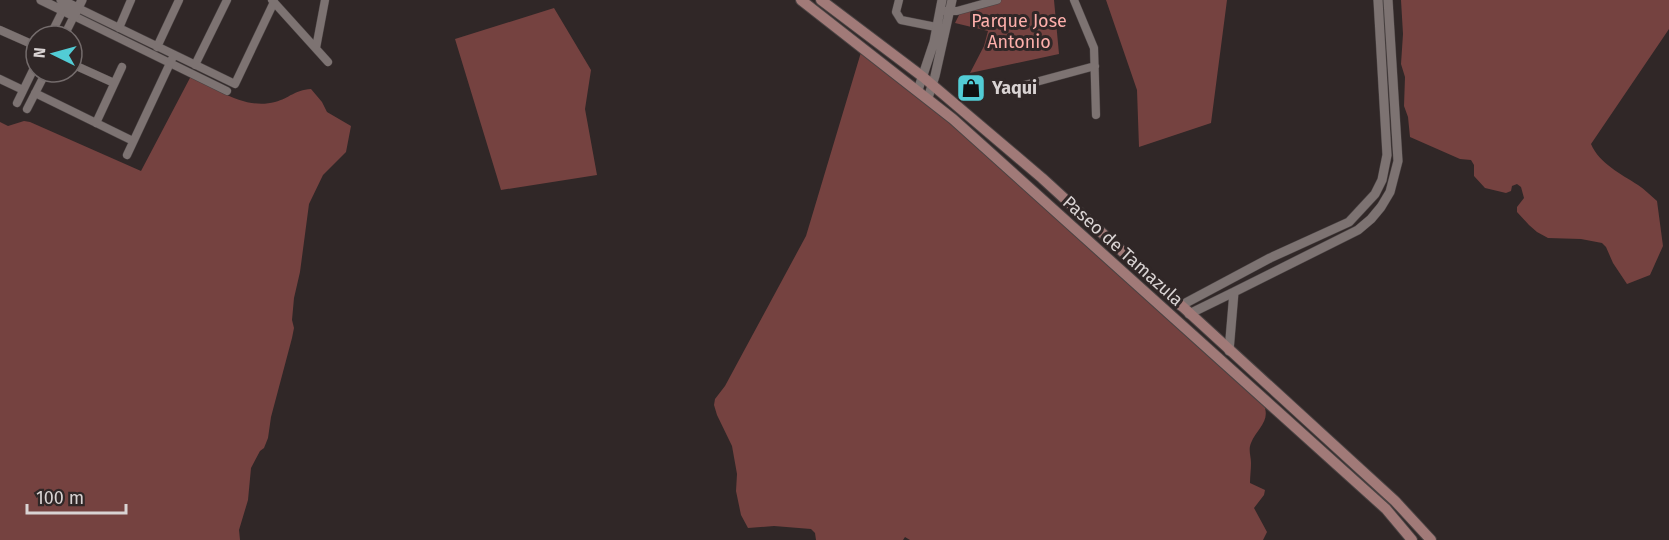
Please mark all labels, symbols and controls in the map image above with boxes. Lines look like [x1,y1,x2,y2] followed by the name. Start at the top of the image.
[971,10,1067,53] park label: Parque Jose Antonio
[24,24,84,84] north arrow
[30,47,49,59] text: N
[955,72,987,104] shop icon: Yaqui
[991,77,1037,99] place label: Yaqui
[1058,191,1188,311] street label: Paseo de Tamazula
[27,477,126,515] scale bar
[36,487,84,509] text: 100 m

